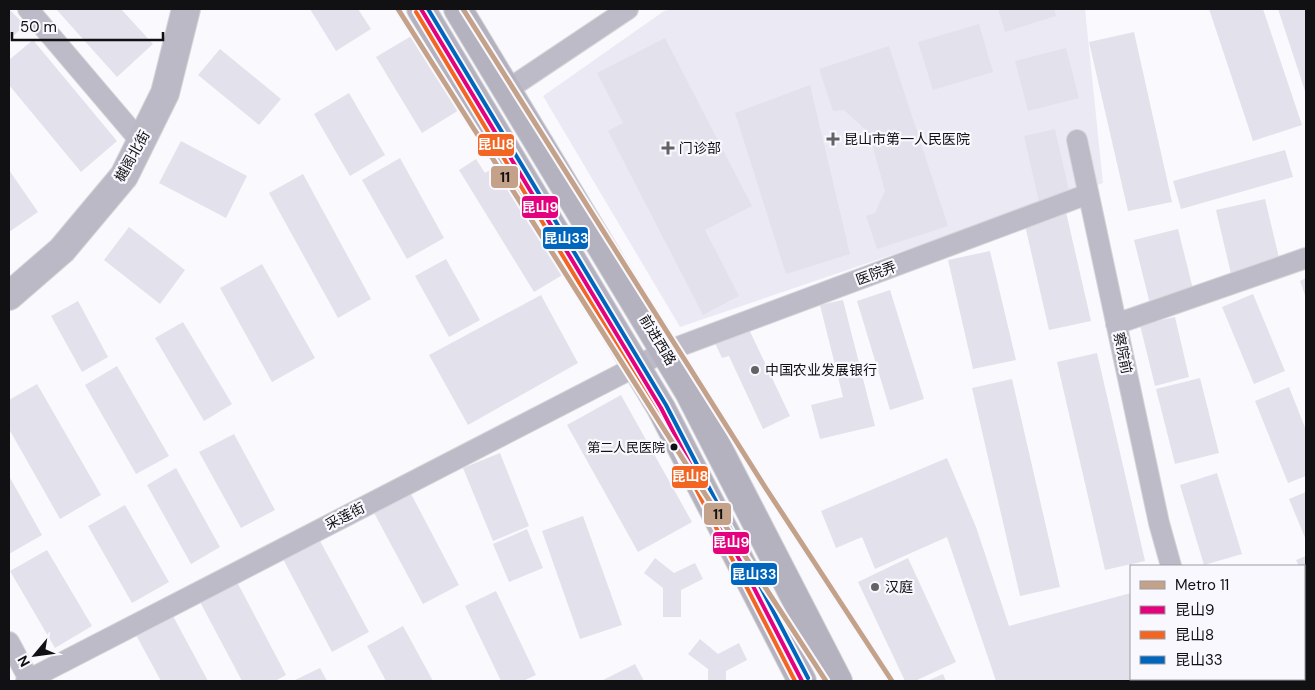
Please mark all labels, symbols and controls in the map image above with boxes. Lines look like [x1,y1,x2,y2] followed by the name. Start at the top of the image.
[12,10,164,42] scale bar
[20,17,57,37] text: 50 m
[111,127,153,185] street label: 樾阁北街
[844,130,970,148] place label: 昆山市第一人民医院
[826,132,840,146] marker: 昆山市第一人民医院
[477,133,515,157] line badge: 昆山8
[478,135,515,153] text: 昆山8
[679,139,721,157] place label: 门诊部
[661,141,675,155] marker: 门诊部
[490,165,519,189] line badge: 11
[500,168,510,186] text: 11
[521,195,559,219] line badge: 昆山9
[522,198,559,216] text: 昆山9
[542,226,589,250] line badge: 昆山33
[544,229,588,247] text: 昆山33
[853,257,899,289] street label: 医院弄
[636,311,680,369] street label: 前进西路
[1110,331,1136,375] street label: 察院前
[765,361,877,379] place label: 中国农业发展银行
[749,364,761,376] marker: 中国农业发展银行
[587,439,665,456] place label: 第二人民医院
[669,442,679,452] marker: 第二人民医院
[671,465,709,489] line badge: 昆山8
[672,467,709,485] text: 昆山8
[322,498,368,534] street label: 采莲街
[703,502,732,526] line badge: 11
[713,505,723,523] text: 11
[712,531,750,555] line badge: 昆山9
[713,533,750,551] text: 昆山9
[730,562,778,586] line badge: 昆山33
[732,565,776,583] text: 昆山33
[1130,565,1305,680] legend
[1175,575,1229,595] text: Metro 11
[885,578,913,596] place label: 汉庭
[869,581,881,593] marker: 汉庭
[1175,600,1214,620] text: 昆山9
[1175,625,1214,645] text: 昆山8
[10,630,60,680] north arrow
[1175,650,1223,670] text: 昆山33
[13,652,34,670] text: N

